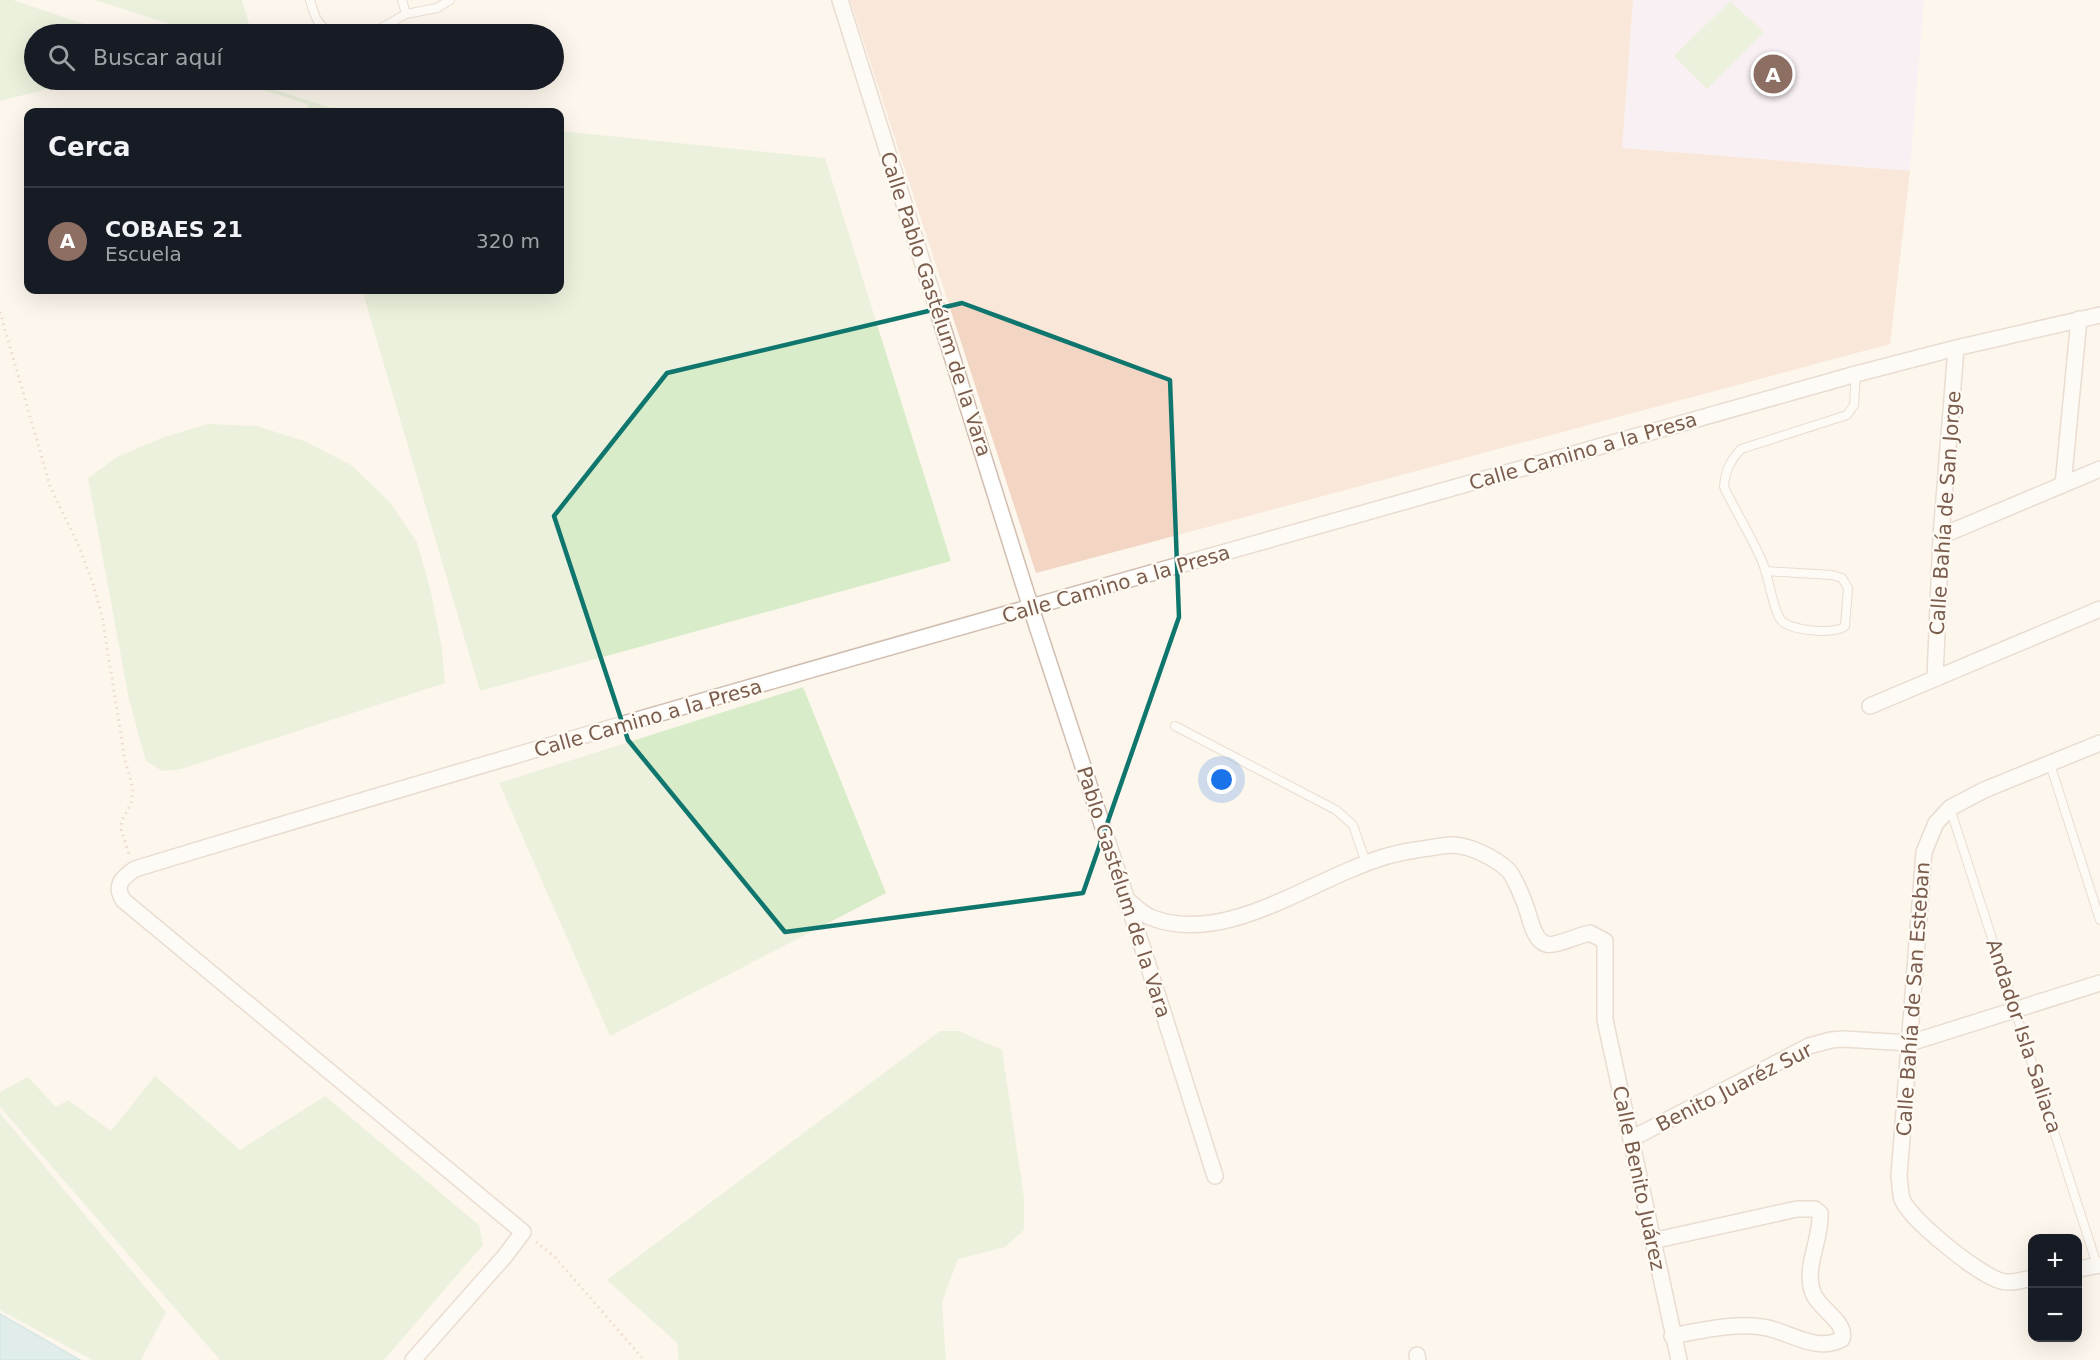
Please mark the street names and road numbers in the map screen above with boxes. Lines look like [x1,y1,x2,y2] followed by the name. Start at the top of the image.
[875,149,997,459] street label: Calle Pablo Gastélum de la Vara
[1924,390,1966,636] street label: Calle Bahía de San Jorge
[1466,407,1700,495] street label: Calle Camino a la Presa
[999,540,1233,628] street label: Calle Camino a la Presa
[531,674,765,762] street label: Calle Camino a la Presa
[1072,763,1176,1021] street label: Pablo Gastélum de la Vara
[1891,861,1935,1137] street label: Calle Bahía de San Esteban
[1981,936,2067,1136] street label: Andador Isla Saliaca
[1652,1037,1817,1137] street label: Benito Juaréz Sur
[1608,1084,1670,1272] street label: Calle Benito Juárez

